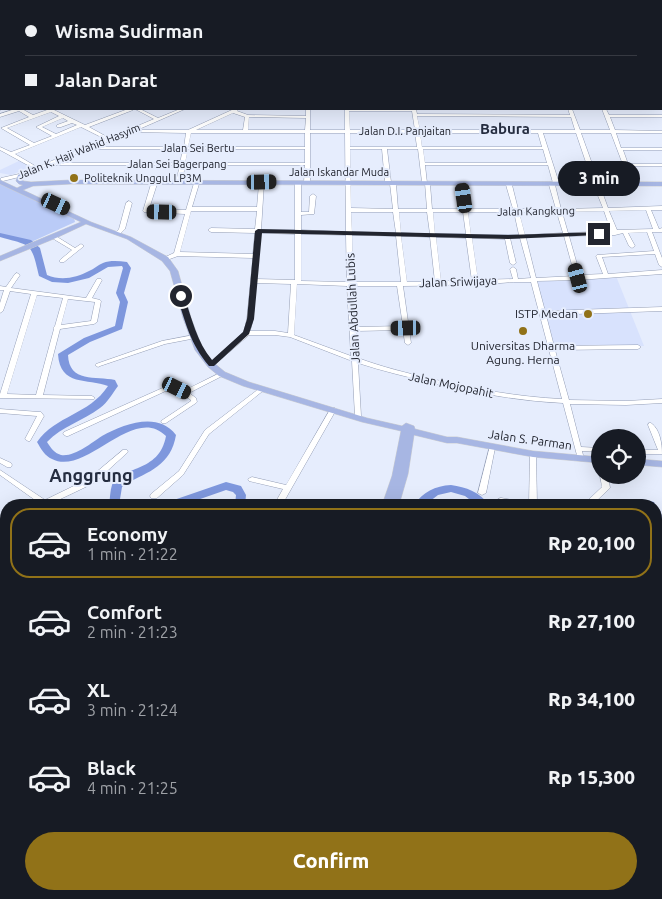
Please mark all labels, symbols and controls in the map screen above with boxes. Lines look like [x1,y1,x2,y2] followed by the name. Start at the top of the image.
[55,20,203,42] text: Wisma Sudirman
[55,69,157,91] text: Jalan Darat
[480,120,530,137] district label: Babura
[16,121,142,181] street label: Jalan K. Haji Wahid Hasyim
[359,125,451,137] street label: Jalan D.I. Panjaitan
[161,142,235,154] street label: Jalan Sei Bertu
[127,158,227,170] street label: Jalan Sei Bagerpang
[558,162,640,196] callout: 3 min
[289,166,389,178] street label: Jalan Iskandar Muda
[579,169,619,187] text: 3 min
[68,172,80,184] marker: Politeknik Unggul LP3M
[84,172,201,184] place label: Politeknik Unggul LP3M
[246,174,277,190] car
[454,182,473,214] car
[39,191,72,217] car
[146,204,177,220] car
[497,204,575,218] street label: Jalan Kangkung
[588,223,610,245] route end
[343,253,362,363] street label: Jalan Abdullah Lubis
[566,262,589,294] car
[419,274,497,289] street label: Jalan Sriwijaya
[170,285,192,307] route start
[515,307,578,320] place label: ISTP Medan
[582,308,594,320] marker: ISTP Medan
[390,320,421,336] car
[517,325,529,337] marker: Universitas Dharma Agung. Herna
[471,339,575,366] place label: Universitas Dharma Agung. Herna
[408,369,495,400] street label: Jalan Mojopahit
[160,375,193,401] car
[487,427,573,452] street label: Jalan S. Parman
[591,429,646,484] map controls
[591,429,646,484] button: locate
[49,465,133,485] district label: Anggrung
[27,521,72,566] icon: car
[87,523,168,545] text: Economy
[548,532,635,554] text: Rp 20,100
[87,545,178,563] text: 1 min · 21:22
[27,599,72,644] icon: car
[87,601,162,623] text: Comfort
[548,610,635,632] text: Rp 27,100
[87,623,178,641] text: 2 min · 21:23
[27,677,72,722] icon: car
[87,679,110,701] text: XL
[548,688,635,710] text: Rp 34,100
[87,701,178,719] text: 3 min · 21:24
[27,755,72,800] icon: car
[87,757,136,779] text: Black
[548,766,635,788] text: Rp 15,300
[87,779,178,797] text: 4 min · 21:25
[25,832,637,890] button: Confirm

